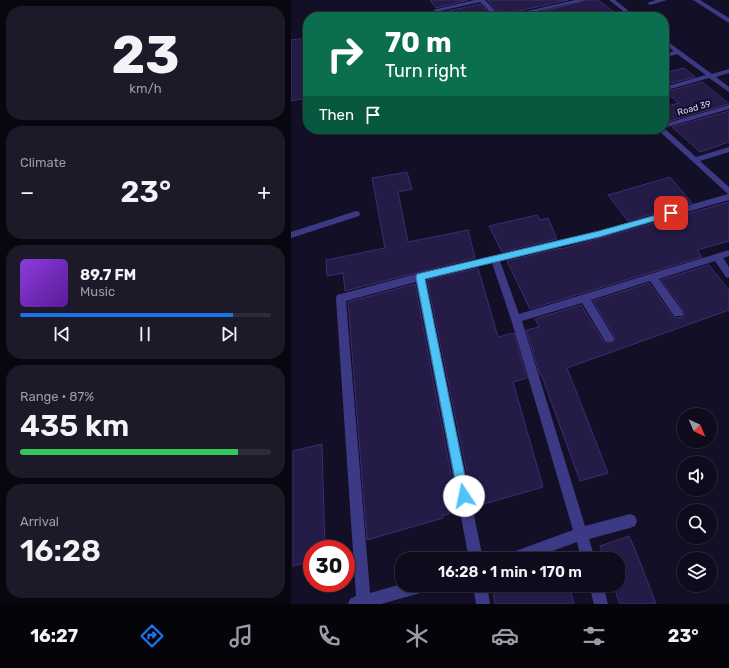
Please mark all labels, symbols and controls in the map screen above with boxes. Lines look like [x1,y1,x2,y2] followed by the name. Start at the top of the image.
[111,24,180,86] text: 23
[385,26,452,59] text: 70 m
[319,28,371,80] icon: right
[385,60,467,82] text: Turn right
[129,81,162,96] text: km/h
[676,98,712,118] street label: Road 39
[362,104,384,126] icon: arrive
[319,106,354,124] text: Then
[20,155,66,170] text: Climate
[121,174,171,210] text: 23°
[20,179,34,206] text: −
[257,179,271,206] text: +
[654,196,688,230] pin
[660,202,682,224] icon: arrive
[80,266,136,284] text: 89.7 FM
[80,284,115,299] text: Music
[51,323,73,345] icon: previous
[134,323,156,345] icon: pause
[218,323,240,345] icon: next
[20,389,94,404] text: Range · 87%
[20,408,129,444] text: 435 km
[677,408,717,448] north arrow
[677,408,717,592] map controls
[677,456,717,496] button: sound
[443,475,485,517] position arrow
[677,504,717,544] button: search
[20,514,59,529] text: Arrival
[20,533,101,569] text: 16:28
[303,540,355,592] speed limit sign: 30
[677,552,717,592] button: layers
[438,563,582,581] text: 16:28 · 1 min · 170 m
[138,622,166,650] icon: directions
[227,622,255,650] icon: music
[315,622,343,650] icon: phone
[403,622,431,650] icon: climate
[491,622,519,650] icon: car
[580,622,608,650] icon: filters
[30,625,78,647] text: 16:27
[668,625,699,647] text: 23°

